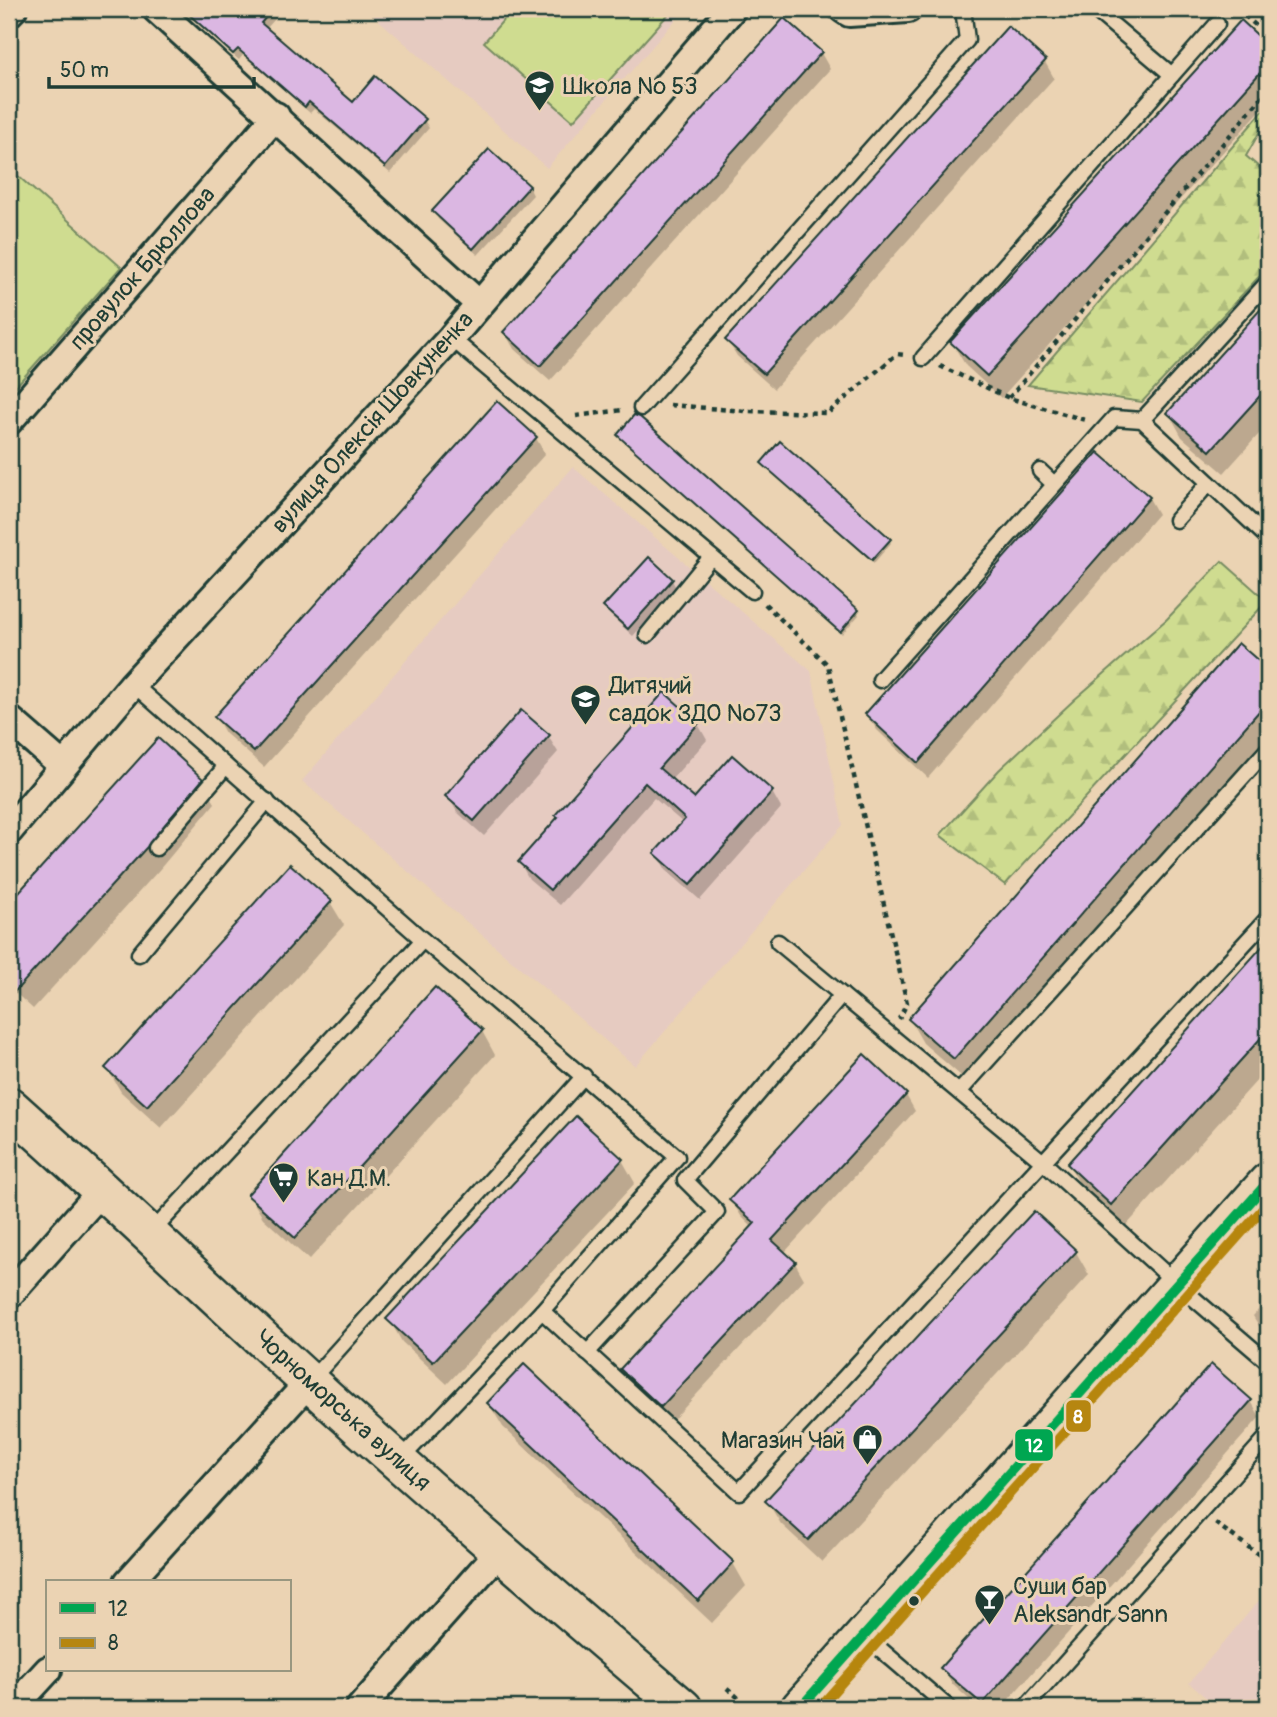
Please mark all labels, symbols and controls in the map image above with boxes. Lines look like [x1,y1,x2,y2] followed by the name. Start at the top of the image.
[49,46,254,90] scale bar
[60,57,109,84] text: 50 m
[523,69,557,113] school or university icon: Школа № 53
[563,72,698,101] place label: Школа № 53
[63,181,221,356] street label: провулок Брюллова
[265,306,480,539] street label: вулиця Олексія Шовкуненка
[608,671,782,728] place label: Дитячий садок ЗДО №73
[569,682,603,726] school or university icon: Дитячий садок ЗДО №73
[267,1161,301,1205] supermarket icon: Кан Д.М.
[307,1164,391,1193] place label: Кан Д.М.
[249,1324,437,1497] street label: Чорноморська вулиця
[1065,1399,1092,1433] line badge: 8
[1073,1405,1083,1429] text: 8
[851,1423,885,1467] shop icon: Магазин Чай
[721,1426,845,1455] place label: Магазин Чай
[1014,1428,1054,1462] line badge: 12
[1025,1434,1043,1458] text: 12
[1013,1572,1168,1629] place label: Суши бар Aleksandr Sann
[46,1580,290,1672] legend
[973,1583,1007,1627] bar icon: Суши бар Aleksandr Sann
[907,1594,921,1608] unlabelled marker
[108,1596,128,1623] text: 12
[108,1630,119,1657] text: 8

